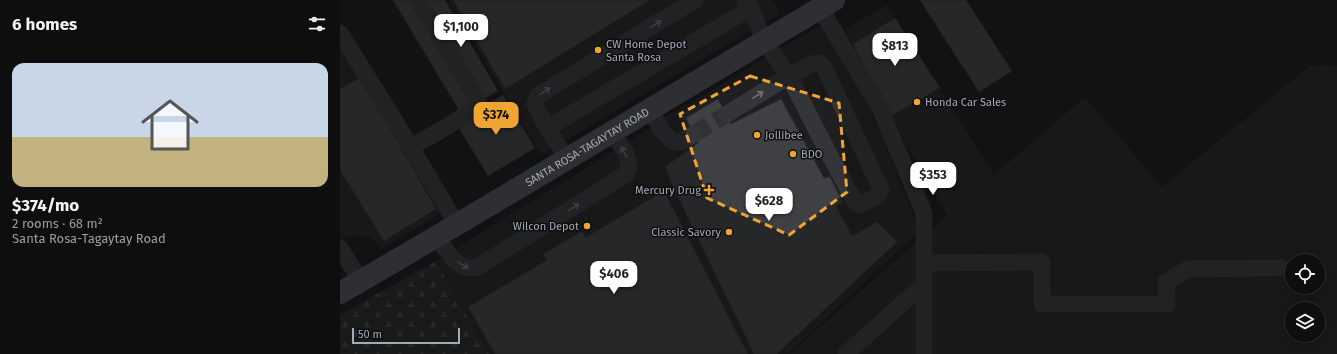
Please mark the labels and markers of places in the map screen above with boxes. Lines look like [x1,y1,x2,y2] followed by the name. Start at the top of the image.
[428,14,494,48] pin: $1,100
[871,33,919,67] pin: $813
[606,38,686,64] place label: CW Home Depot Santa Rosa
[593,45,603,55] marker: CW Home Depot Santa Rosa
[925,96,1006,109] place label: Honda Car Sales
[912,97,922,107] marker: Honda Car Sales
[472,102,520,136] pin: $374
[765,129,803,142] place label: Jollibee
[752,130,762,140] marker: Jollibee
[801,148,822,161] place label: BDO
[788,149,798,159] marker: BDO
[909,162,957,196] pin: $353
[635,184,701,197] place label: Mercury Drug
[704,185,714,195] marker: Mercury Drug
[745,188,793,222] pin: $628
[513,220,579,233] place label: Wilcon Depot
[582,221,592,231] marker: Wilcon Depot
[651,226,722,239] place label: Classic Savory
[724,227,734,237] marker: Classic Savory
[590,261,638,295] pin: $406

